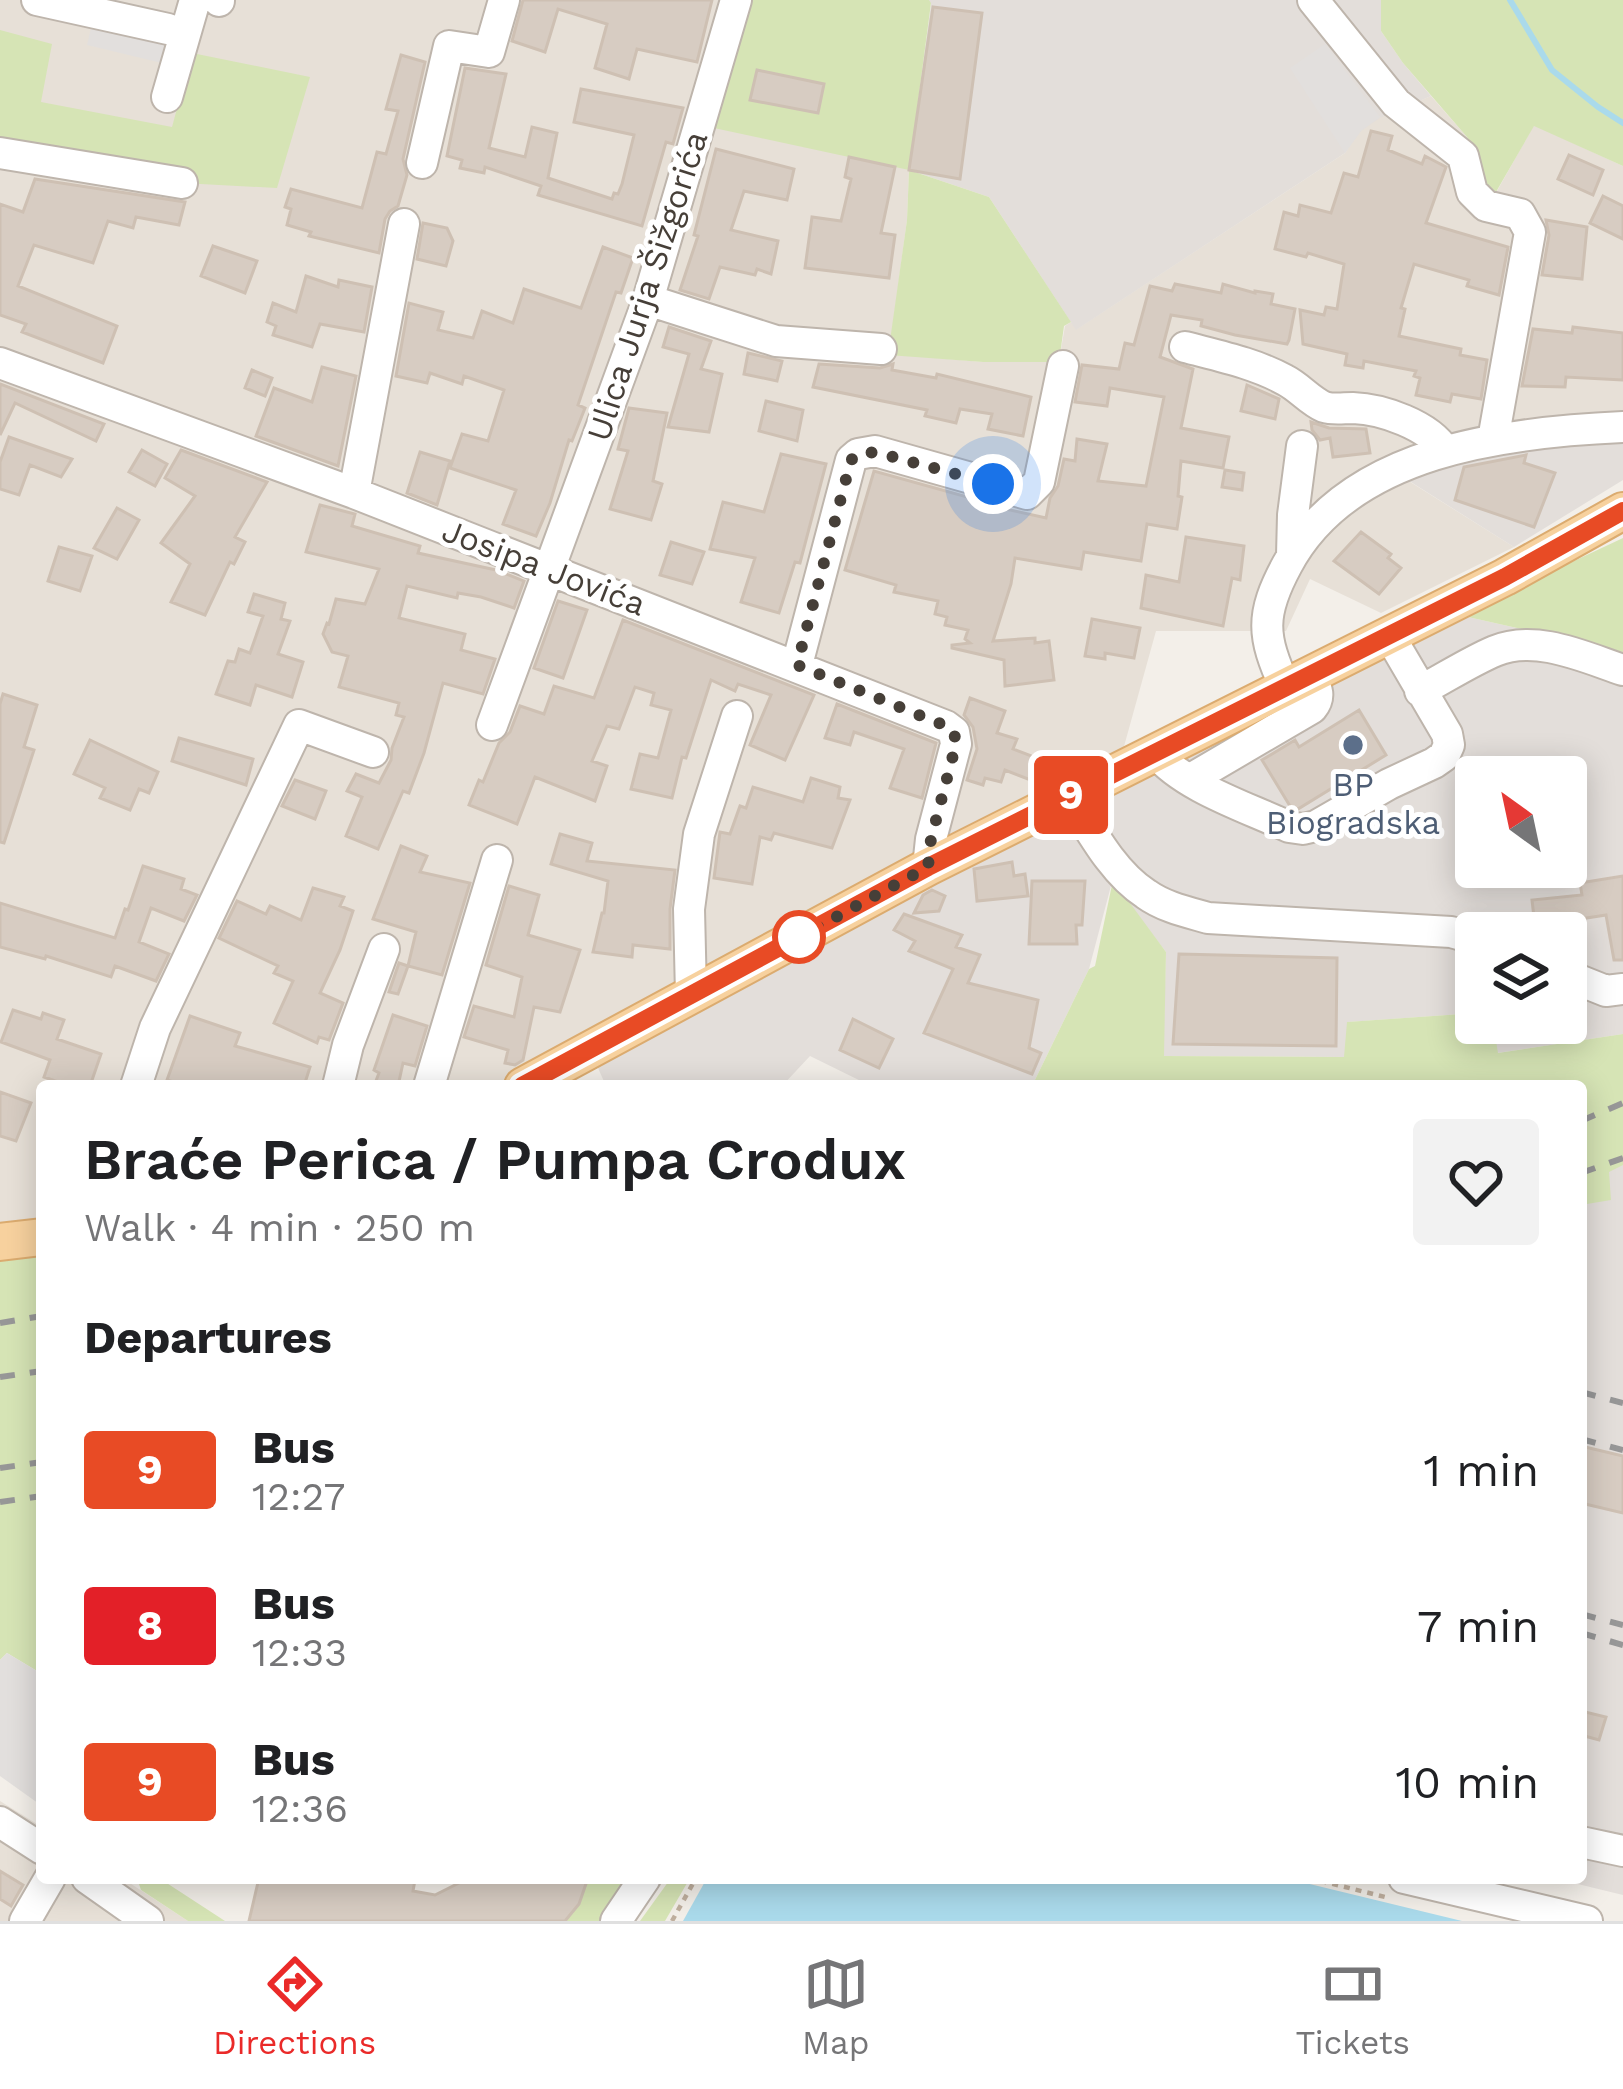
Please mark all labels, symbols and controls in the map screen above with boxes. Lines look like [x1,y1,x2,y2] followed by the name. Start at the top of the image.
[579,126,715,446] street label: Ulica Jurja Šižgorića
[963,454,1023,514] your location
[437,510,651,624] street label: Josipa Jovića
[1340,732,1366,758] marker: BP Biogradska
[1032,756,1110,834] line badge: 9
[1455,756,1587,888] north arrow
[1455,756,1587,1044] map controls
[1266,765,1440,842] place label: BP Biogradska
[1058,770,1084,819] text: 9
[774,912,824,962] unlabelled marker
[1455,912,1587,1044] button: layers
[1413,1119,1539,1245] button: heart
[84,1126,906,1193] text: Braće Perica / Pumpa Crodux
[84,1205,475,1250] text: Walk · 4 min · 250 m
[84,1311,332,1364] text: Departures
[252,1421,335,1474] text: Bus
[1423,1444,1539,1497] text: 1 min
[137,1445,163,1494] text: 9
[252,1474,345,1519] text: 12:27
[252,1577,335,1630] text: Bus
[1417,1600,1539,1653] text: 7 min
[137,1601,163,1650] text: 8
[252,1630,347,1675] text: 12:33
[252,1733,335,1786] text: Bus
[1395,1756,1539,1809] text: 10 min
[137,1757,163,1806] text: 9
[252,1786,348,1831] text: 12:36
[213,1951,376,2062] tab: Directions
[802,1951,869,2062] tab: Map
[1295,1951,1410,2062] tab: Tickets

